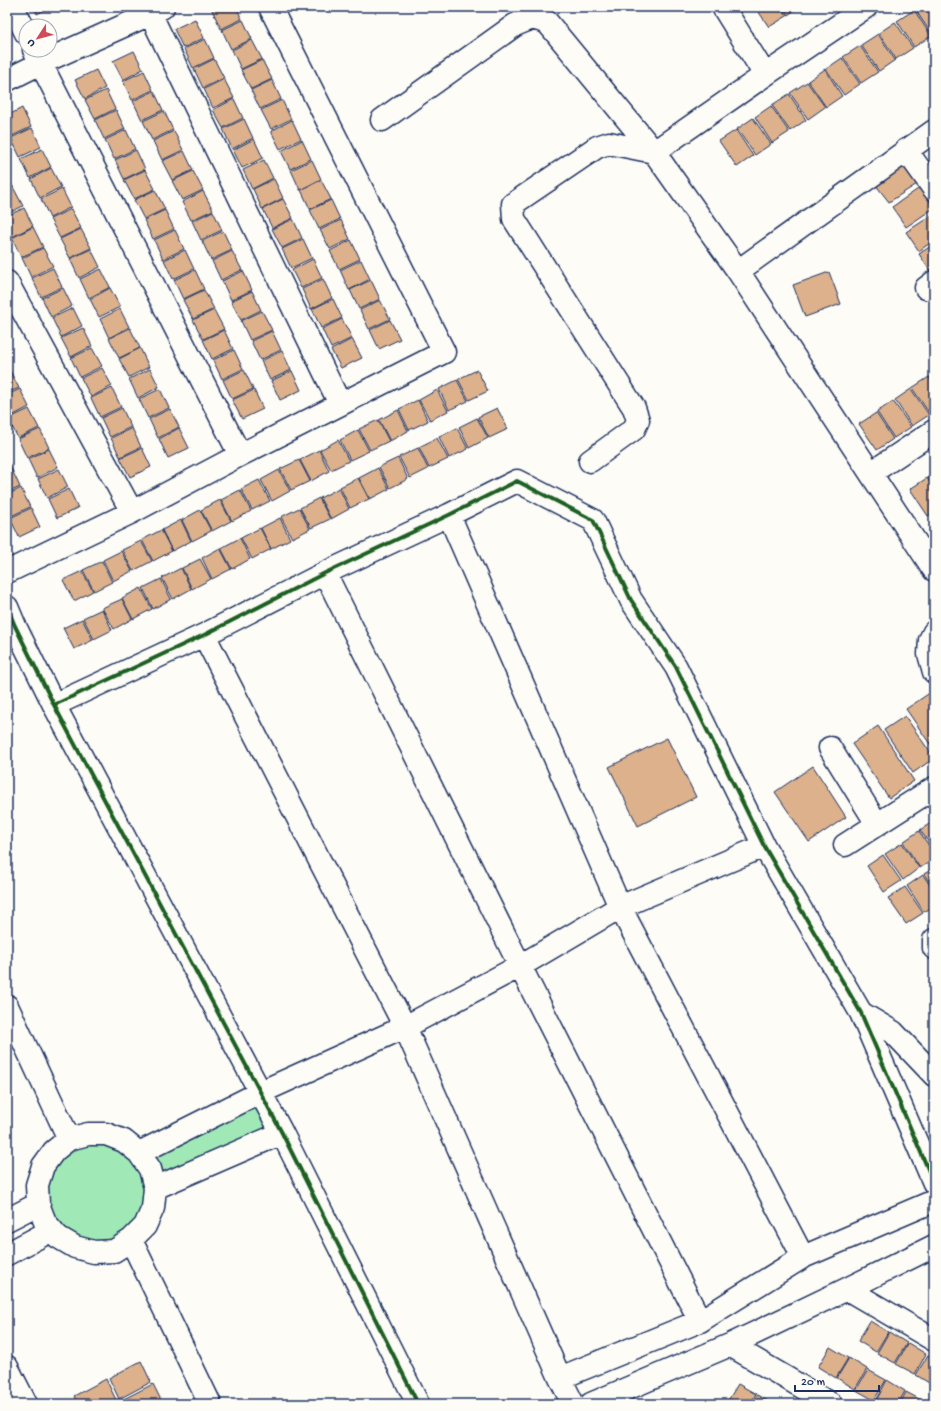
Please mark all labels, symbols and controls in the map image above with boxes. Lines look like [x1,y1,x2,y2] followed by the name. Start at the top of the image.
[18,18,58,58] north arrow
[24,36,38,49] text: U
[795,1367,879,1393] scale bar
[801,1376,826,1390] text: 20 m

